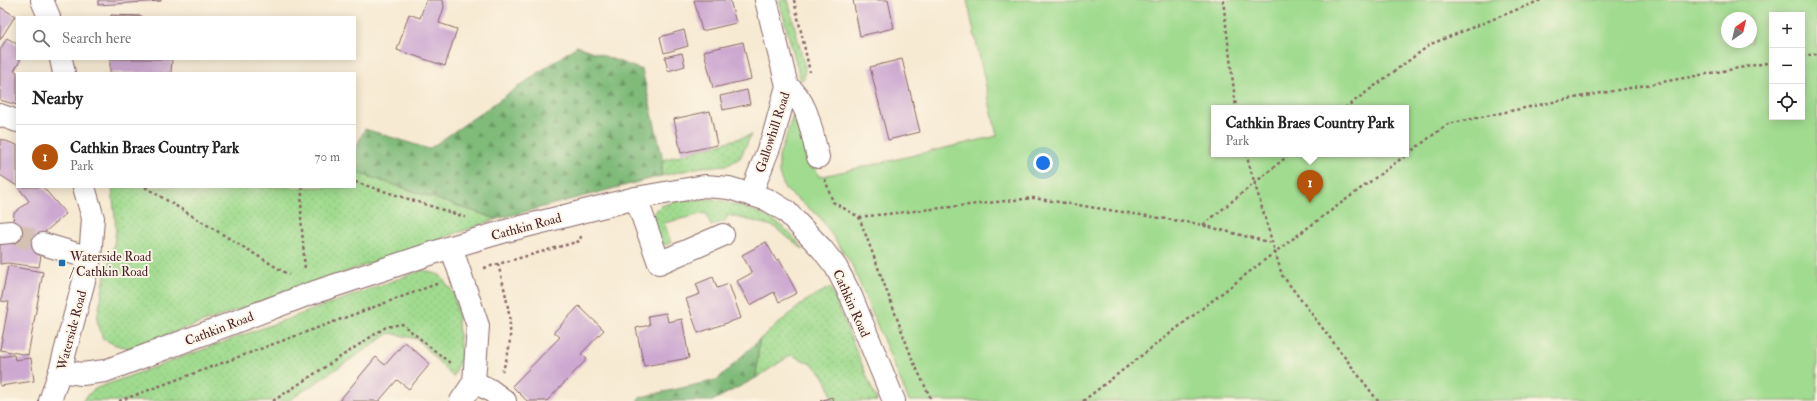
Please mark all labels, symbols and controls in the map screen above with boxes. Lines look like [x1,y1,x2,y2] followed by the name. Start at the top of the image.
[1721,12,1757,48] north arrow
[1769,12,1805,120] map controls
[1769,12,1805,48] button: +
[16,16,356,60] search box
[30,27,52,49] icon: search
[62,29,131,48] text: Search here
[1769,48,1805,84] button: −
[1769,84,1805,120] button: locate
[32,88,83,109] text: Nearby
[752,89,794,175] street label: Gallowhill Road
[1211,105,1409,157] popup
[1225,114,1395,133] text: Cathkin Braes Country Park
[1225,133,1249,149] text: Park
[70,139,239,158] text: Cathkin Braes Country Park
[43,149,47,165] text: 1
[315,149,340,165] text: 70 m
[1033,153,1053,173] your location
[70,158,94,174] text: Park
[1297,170,1323,203] pin: 1
[489,210,564,244] street label: Cathkin Road
[69,249,152,280] place label: Waterside Road / Cathkin Road
[57,258,67,268] marker: Waterside Road / Cathkin Road
[829,267,873,340] street label: Cathkin Road
[53,288,90,373] street label: Waterside Road
[183,308,256,349] street label: Cathkin Road

